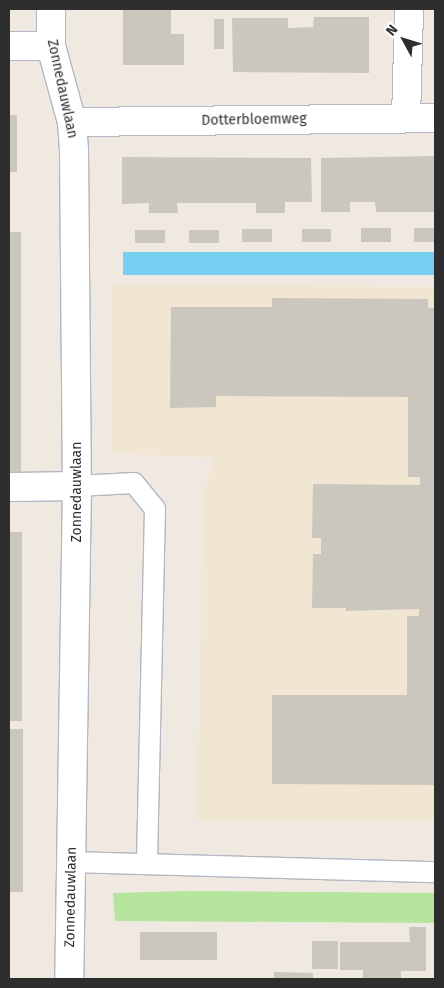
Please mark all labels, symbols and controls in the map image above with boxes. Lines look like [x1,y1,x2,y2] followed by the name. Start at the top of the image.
[379,15,429,65] north arrow
[382,21,401,39] text: N
[43,38,81,140] street label: Zonnedauwlaan
[201,111,307,129] street label: Dotterbloemweg
[69,442,85,542] street label: Zonnedauwlaan
[62,846,80,948] street label: Zonnedauwlaan

